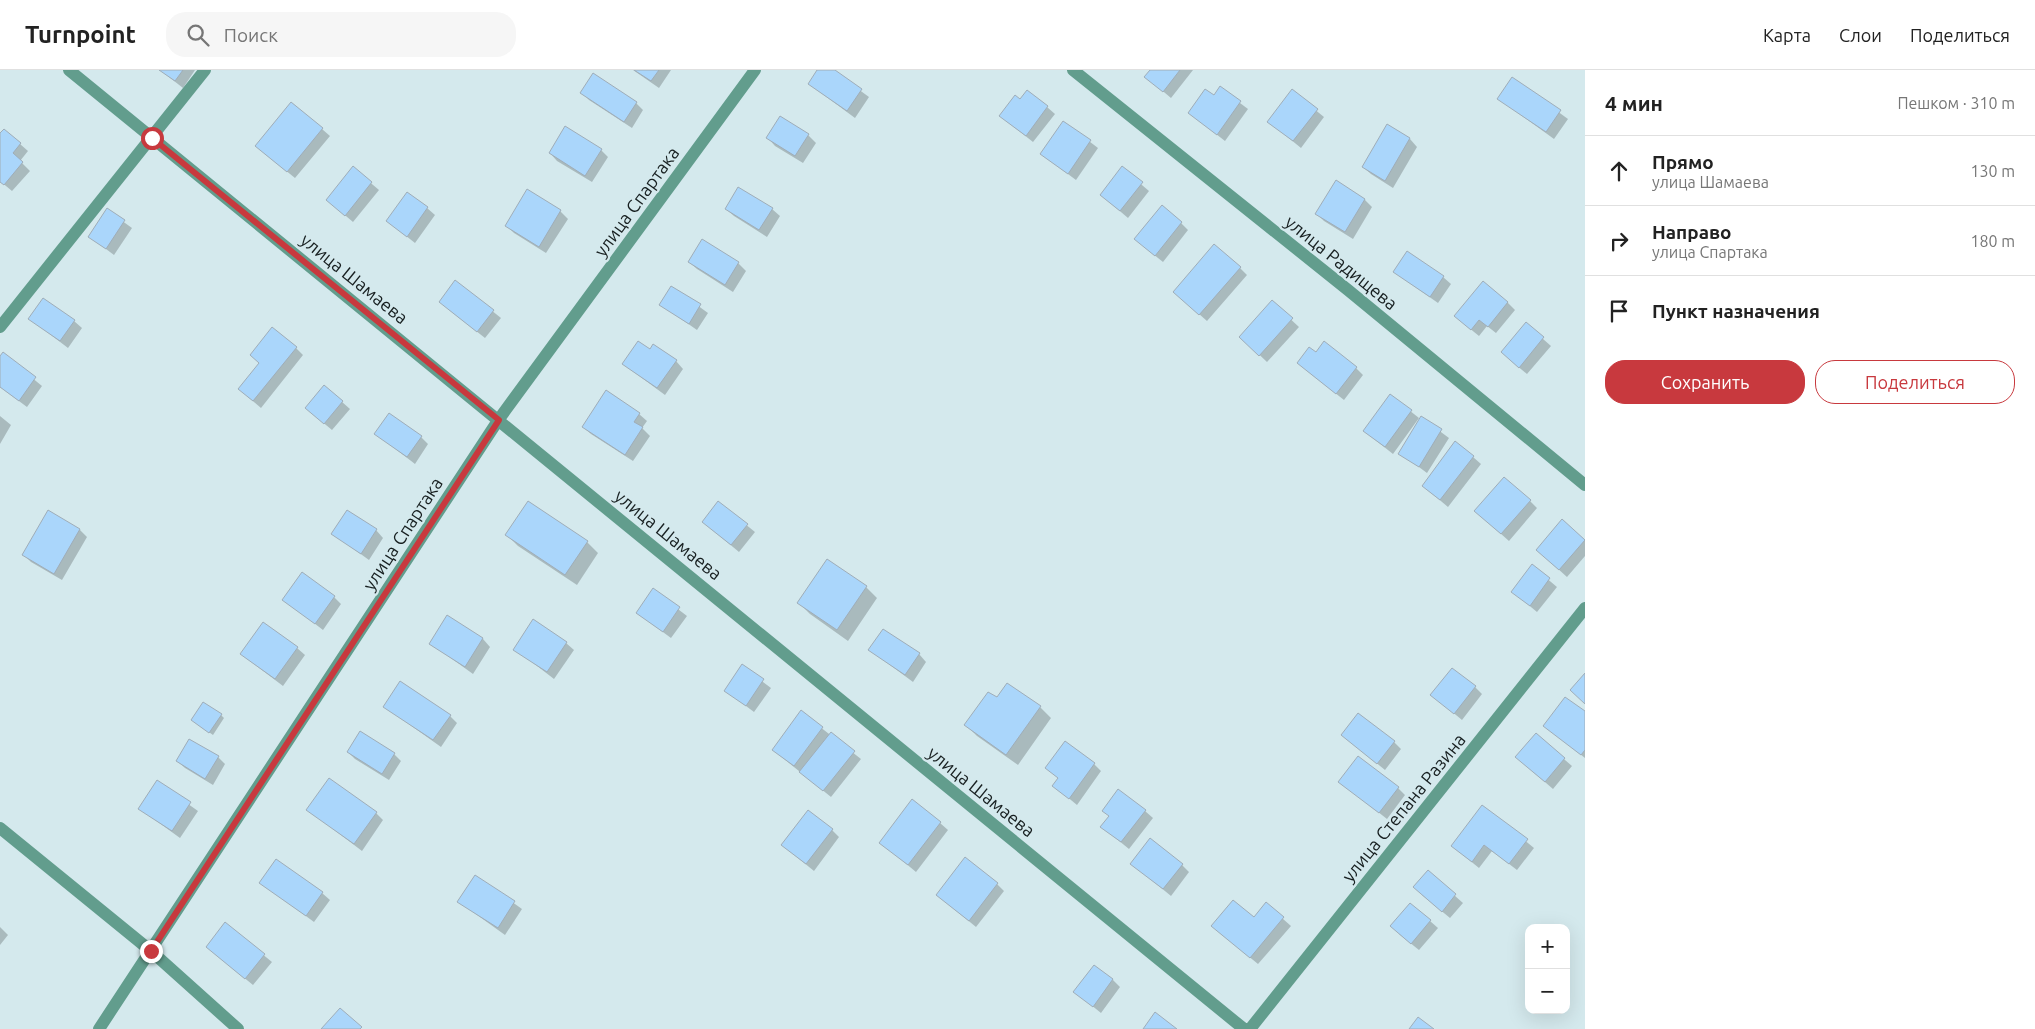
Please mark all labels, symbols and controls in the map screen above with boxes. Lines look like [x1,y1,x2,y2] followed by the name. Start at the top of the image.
[166,12,516,57] search box
[25,21,136,48] text: Turnpoint
[184,21,212,49] icon: search
[224,24,278,46] text: Поиск
[1763,25,1811,45] text: Карта
[1839,25,1882,45] text: Слои
[1910,25,2010,45] text: Поделиться
[1605,91,1663,115] text: 4 мин
[1897,94,2015,112] text: Пешком · 310 m
[141,127,164,150] route start
[590,143,683,260] street label: улица Спартака
[1652,151,1714,173] text: Прямо
[1605,157,1633,185] icon: ahead
[1970,162,2015,180] text: 130 m
[1652,173,1769,191] text: улица Шамаева
[1282,211,1402,314] street label: улица Радищева
[1652,221,1732,243] text: Направо
[1605,227,1633,255] icon: right
[297,229,412,327] street label: улица Шамаева
[1970,232,2015,250] text: 180 m
[1652,243,1768,261] text: улица Спартака
[1605,297,1633,325] icon: arrive
[1652,300,1820,322] text: Пункт назначения
[1605,360,1805,404] button: Сохранить
[1815,360,2015,404] button: Поделиться
[358,473,446,594] street label: улица Спартака
[611,485,726,583] street label: улица Шамаева
[1337,729,1469,885] street label: улица Степана Разина
[924,742,1039,840] street label: улица Шамаева
[1525,924,1570,1014] map controls
[1525,924,1570,969] button: +
[140,940,163,963] route end
[1525,969,1570,1014] button: −

